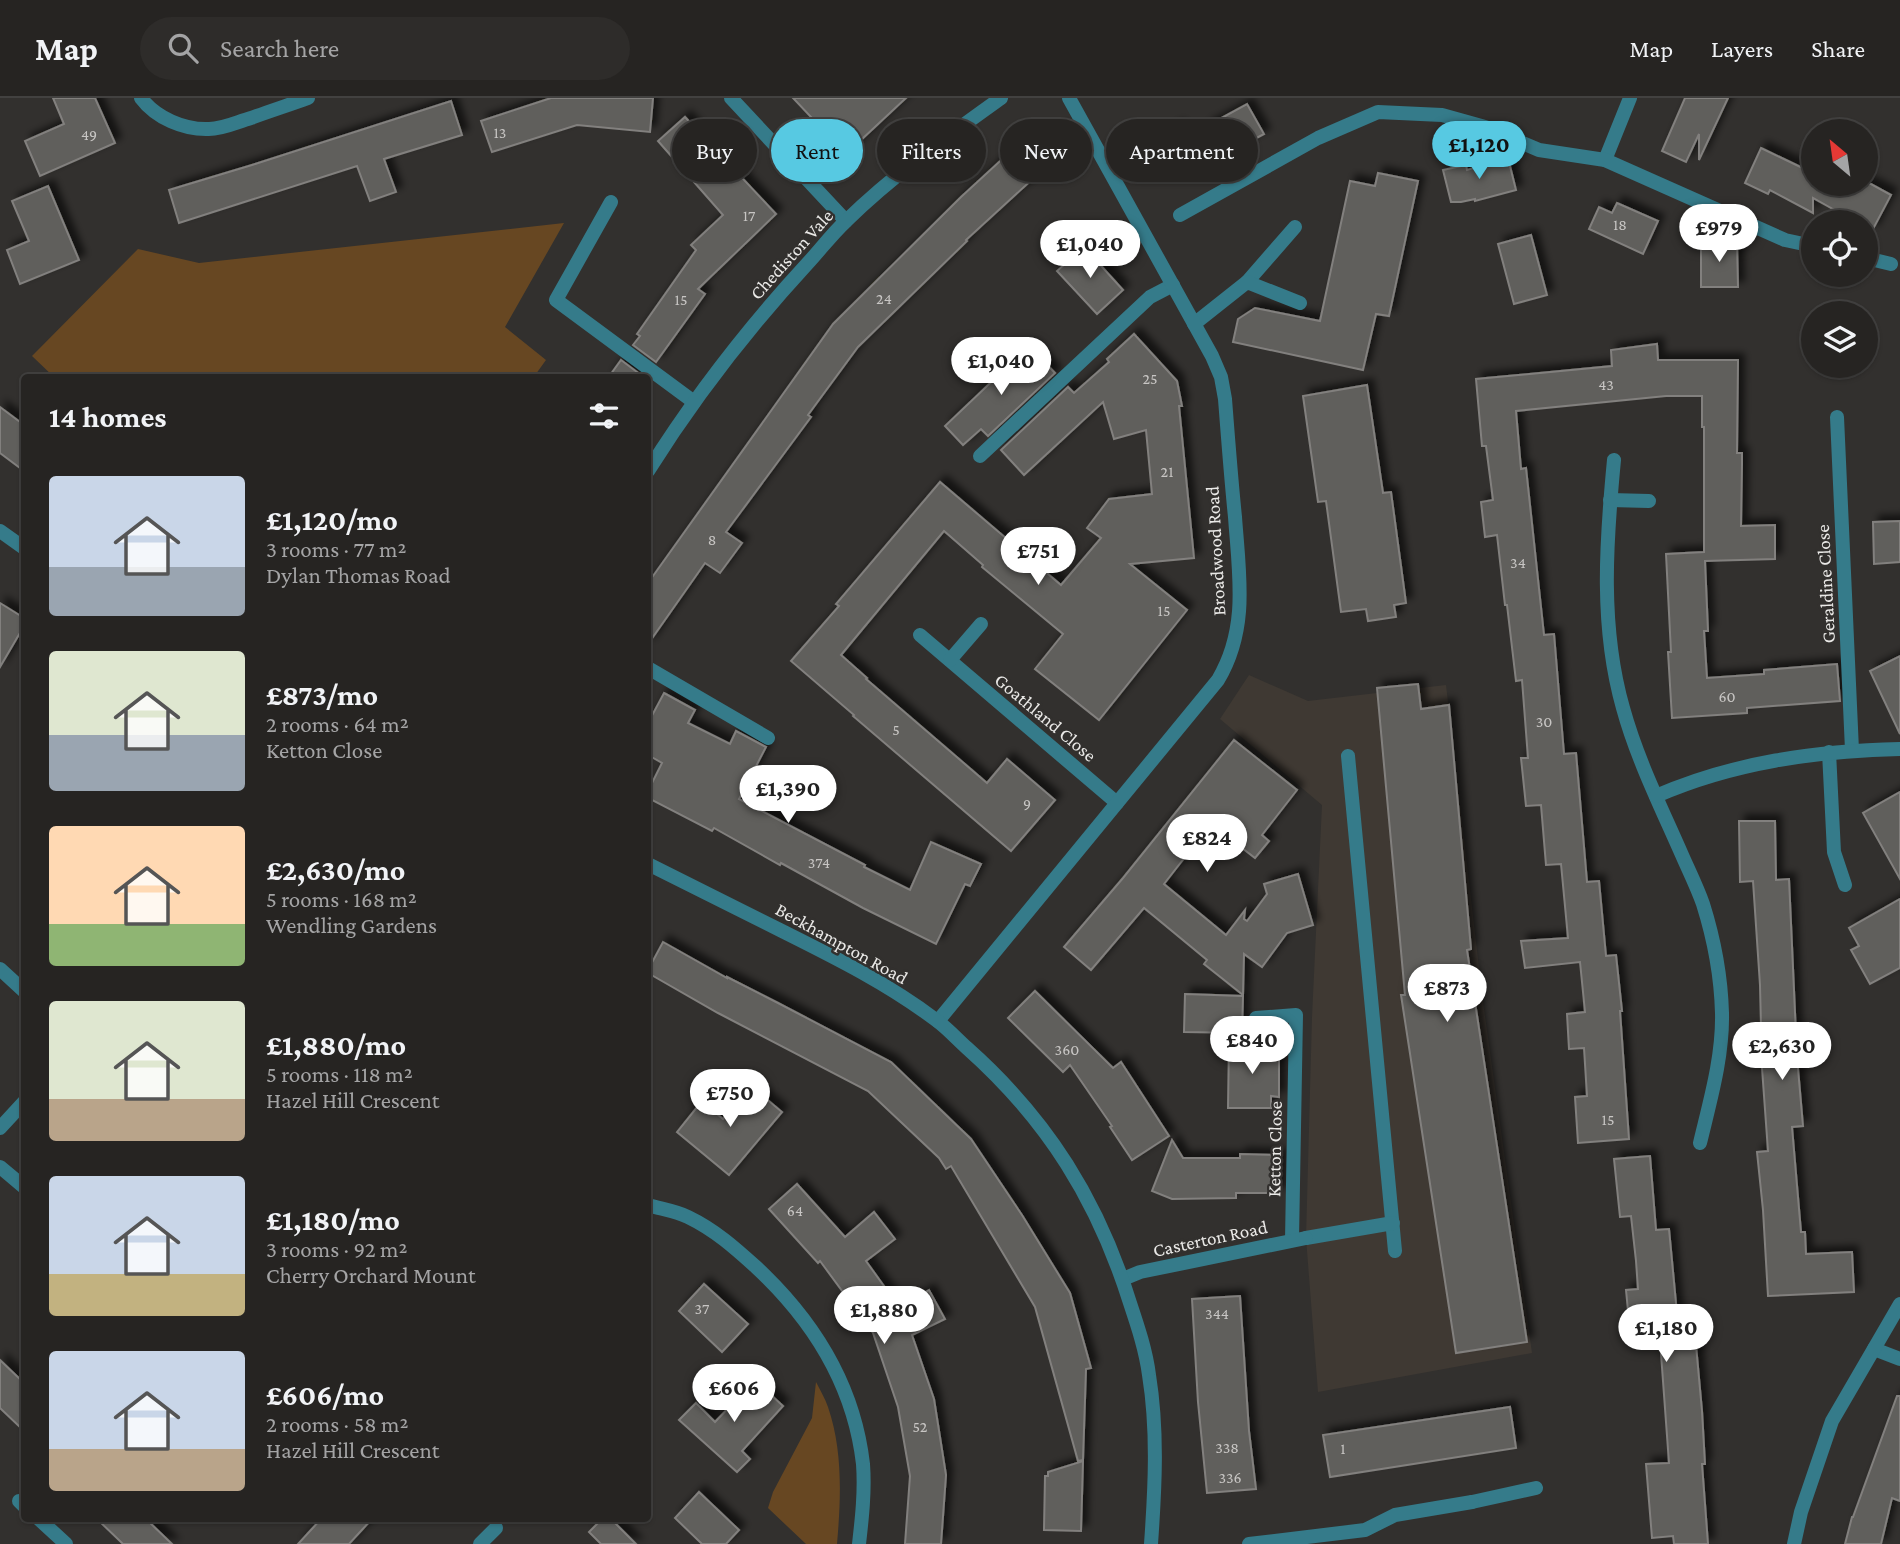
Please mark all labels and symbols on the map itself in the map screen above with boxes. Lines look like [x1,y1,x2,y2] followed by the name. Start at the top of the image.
[1801,119,1878,196] north arrow
[1422,122,1536,181] pin: £1,120
[494,124,506,141] house number: 13
[81,126,97,143] house number: 49
[1678,204,1760,264] pin: £979
[746,205,837,304] street label: Chediston Vale
[743,207,756,224] house number: 17
[1613,216,1627,233] house number: 18
[1033,220,1147,280] pin: £1,040
[876,290,892,307] house number: 24
[675,291,687,308] house number: 15
[944,338,1058,397] pin: £1,040
[1142,370,1158,387] house number: 25
[1598,376,1614,393] house number: 43
[1161,463,1173,480] house number: 21
[1202,486,1229,616] street label: Broadwood Road
[1812,524,1839,644] street label: Geraldine Close
[997,528,1079,587] pin: £751
[708,531,716,548] house number: 8
[1510,554,1526,571] house number: 34
[1158,602,1170,619] house number: 15
[991,669,1101,766] street label: Goathland Close
[1718,688,1736,705] house number: 60
[1536,713,1552,730] house number: 30
[892,721,900,738] house number: 5
[731,766,845,825] pin: £1,390
[1023,795,1031,812] house number: 9
[1166,814,1248,874] pin: £824
[808,854,830,871] house number: 374
[772,898,911,988] street label: Beckhampton Road
[1406,964,1488,1024] pin: £873
[1211,1016,1293,1076] pin: £840
[1725,1023,1839,1082] pin: £2,630
[1055,1041,1079,1058] house number: 360
[689,1070,771,1129] pin: £750
[1263,1101,1286,1197] street label: Ketton Close
[1602,1111,1614,1128] house number: 15
[787,1202,803,1219] house number: 64
[1151,1216,1269,1261] street label: Casterton Road
[827,1286,941,1346] pin: £1,880
[695,1300,710,1317] house number: 37
[1609,1304,1723,1364] pin: £1,180
[1205,1305,1229,1322] house number: 344
[693,1364,775,1424] pin: £606
[913,1418,928,1435] house number: 52
[1215,1439,1239,1456] house number: 338
[1340,1440,1346,1457] house number: 1
[1218,1469,1242,1486] house number: 336

